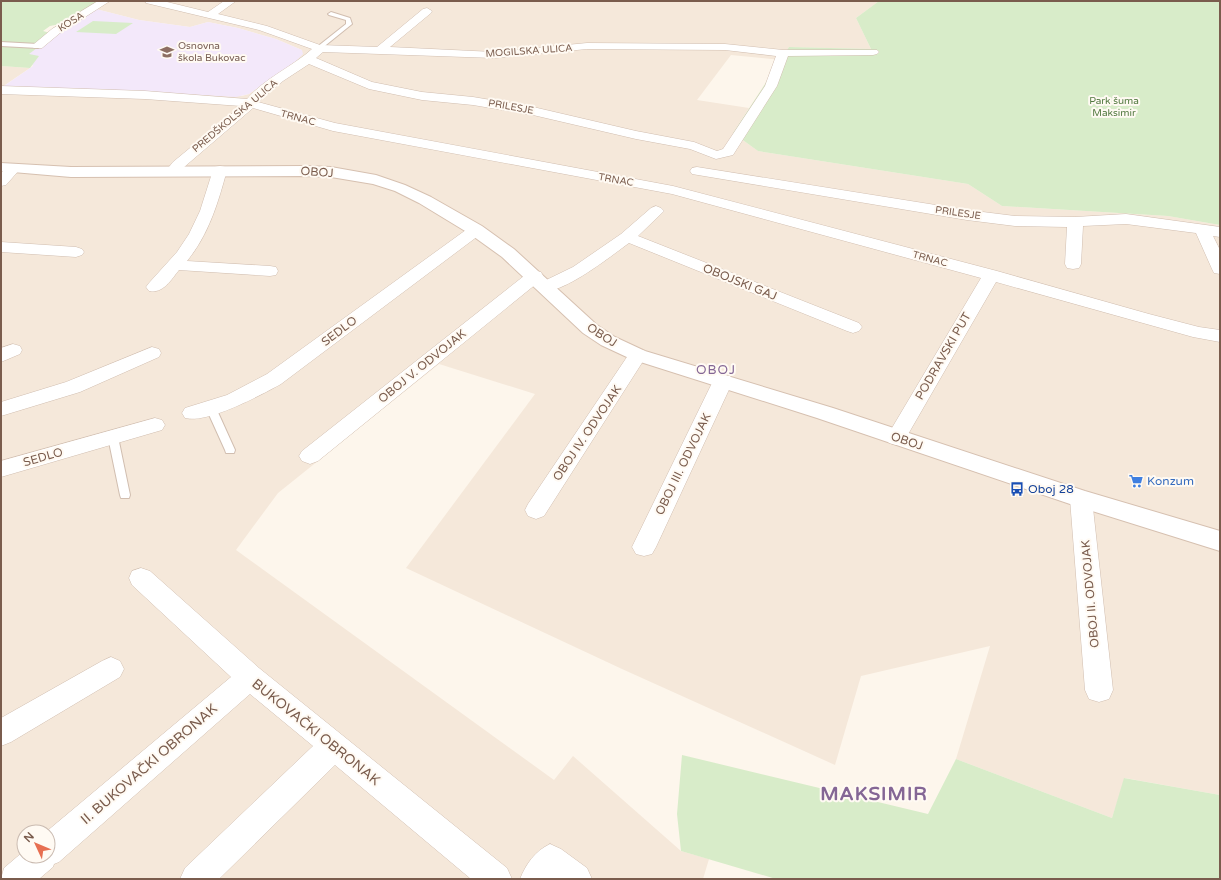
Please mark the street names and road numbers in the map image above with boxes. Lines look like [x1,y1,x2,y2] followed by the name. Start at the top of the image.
[56,9,86,35] street label: KOSA
[485,42,573,60] street label: MOGILSKA ULICA
[190,77,280,155] street label: PREDŠKOLSKA ULICA
[487,97,535,117] street label: PRILESJE
[279,108,317,128] street label: TRNAC
[300,164,334,180] street label: OBOJ
[597,171,635,189] street label: TRNAC
[934,204,982,222] street label: PRILESJE
[911,249,949,269] street label: TRNAC
[701,261,779,303] street label: OBOJSKI GAJ
[912,309,974,402] street label: PODRAVSKI PUT
[319,313,360,349] street label: SEDLO
[584,320,620,350] street label: OBOJ
[375,326,469,406] street label: OBOJ V. ODVOJAK
[550,383,624,483] street label: OBOJ IV. ODVOJAK
[652,411,714,517] street label: OBOJ III. ODVOJAK
[889,429,925,453] street label: OBOJ
[21,445,65,469] street label: SEDLO
[1078,539,1102,649] street label: OBOJ II. ODVOJAK
[248,675,384,789] street label: BUKOVAČKI OBRONAK
[77,700,221,828] street label: II. BUKOVAČKI OBRONAK

